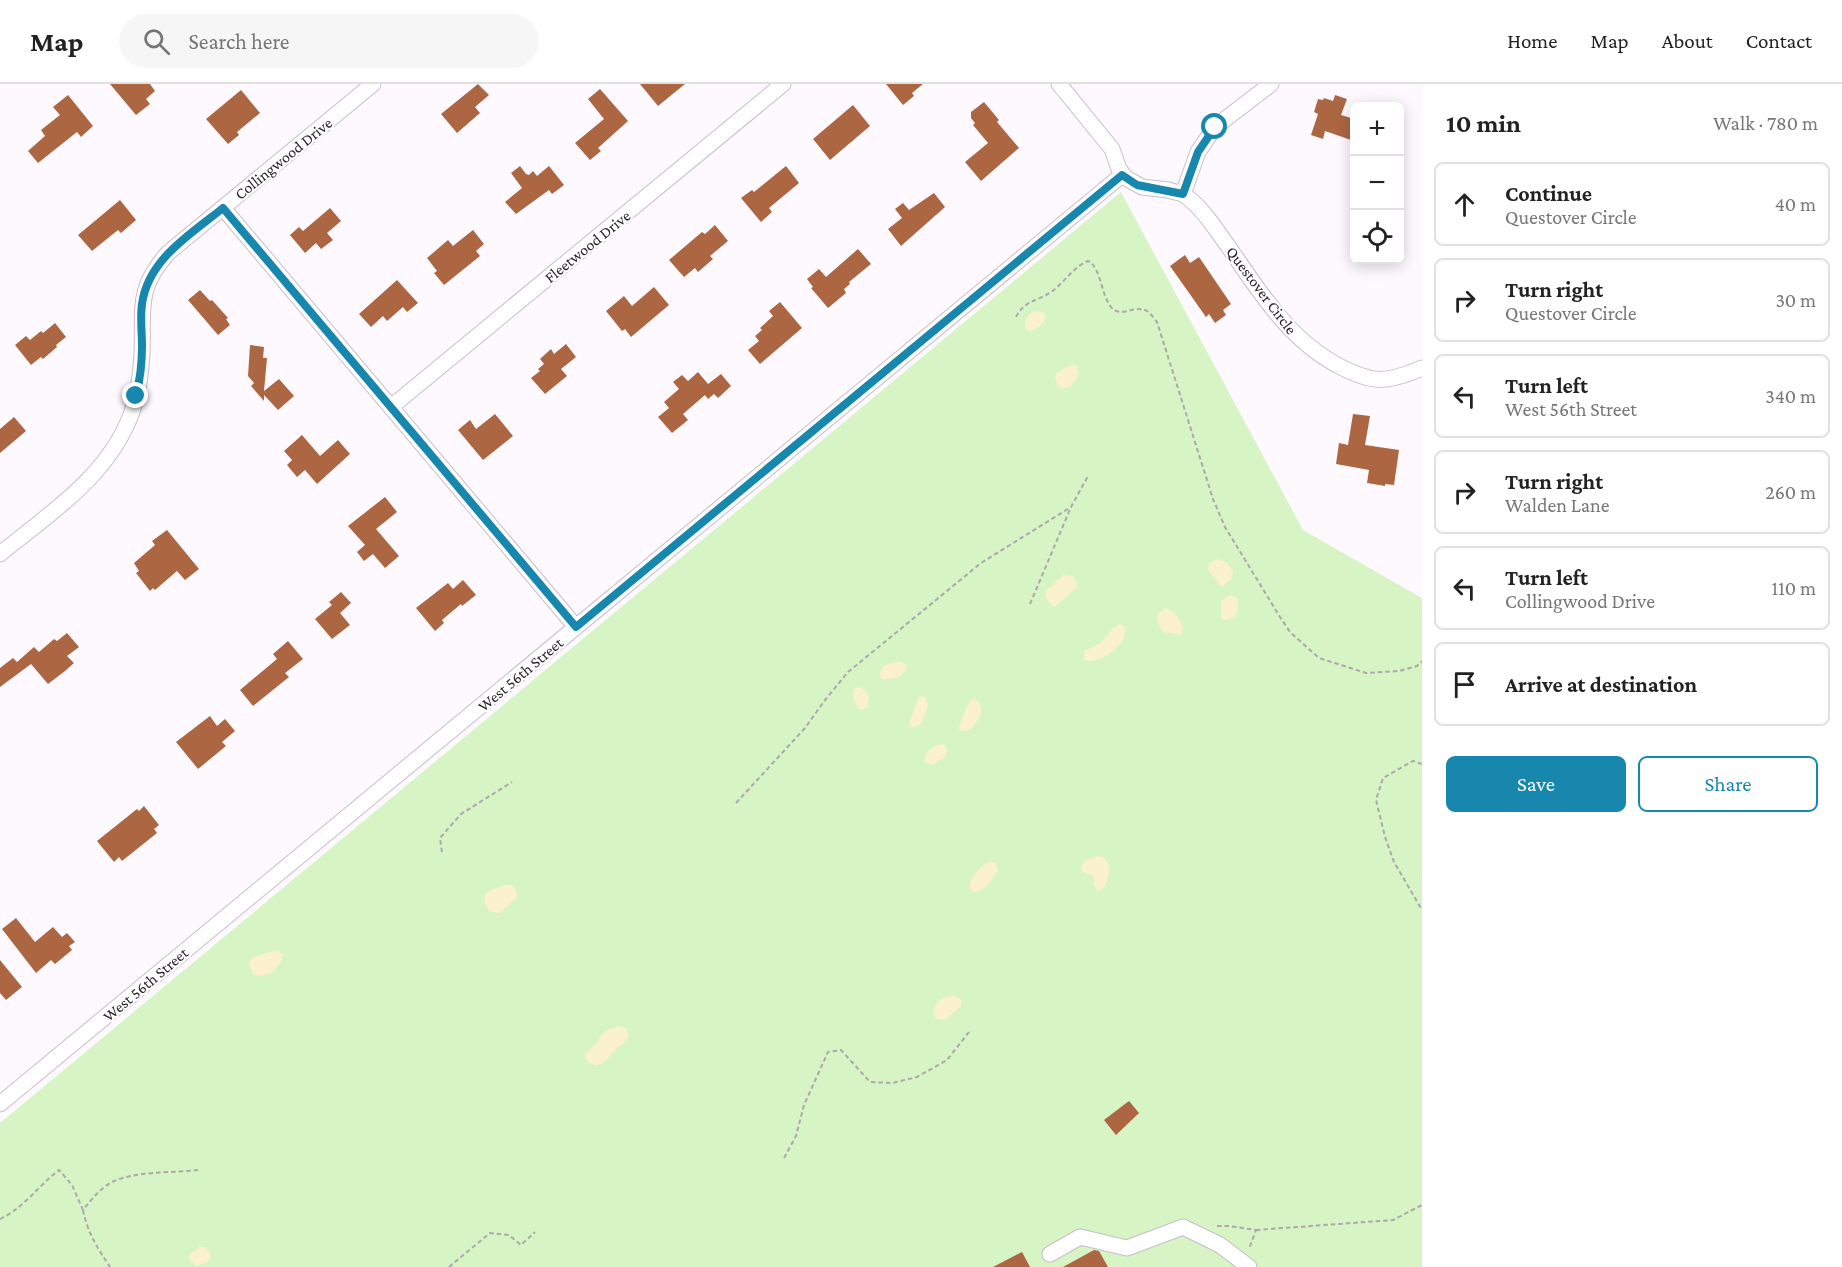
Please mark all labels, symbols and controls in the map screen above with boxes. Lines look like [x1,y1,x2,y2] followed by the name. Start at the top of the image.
[119,14,539,68] search box
[140,25,173,58] icon: search
[30,26,83,57] text: Map
[188,29,289,54] text: Search here
[1507,29,1557,53] text: Home
[1590,29,1629,53] text: Map
[1662,29,1713,53] text: About
[1746,29,1812,53] text: Contact
[1350,102,1404,264] map controls
[1350,102,1404,156] button: +
[1446,109,1521,138] text: 10 min
[1713,112,1818,134] text: Walk · 780 m
[1201,113,1227,139] route start
[231,114,336,204] street label: Collingwood Drive
[1350,156,1404,210] button: −
[1505,181,1592,206] text: Continue
[1448,188,1481,221] icon: ahead
[1775,193,1816,215] text: 40 m
[1505,206,1637,228] text: Questover Circle
[541,207,633,286] street label: Fleetwood Drive
[1350,210,1404,264] button: locate
[1223,243,1300,337] street label: Questover Circle
[1505,277,1603,302] text: Turn right
[1448,284,1481,317] icon: right
[1775,289,1816,311] text: 30 m
[1505,302,1637,324] text: Questover Circle
[1505,373,1588,398] text: Turn left
[1448,380,1481,413] icon: left
[122,382,148,408] route end
[1765,385,1816,407] text: 340 m
[1505,398,1637,420] text: West 56th Street
[1505,469,1603,494] text: Turn right
[1448,476,1481,509] icon: right
[1765,481,1816,503] text: 260 m
[1505,494,1610,516] text: Walden Lane
[1505,565,1588,590] text: Turn left
[1448,572,1481,605] icon: left
[1772,577,1816,599] text: 110 m
[1505,590,1655,612] text: Collingwood Drive
[474,633,567,715] street label: West 56th Street
[1448,668,1481,701] icon: arrive
[1505,672,1697,697] text: Arrive at destination
[1446,756,1626,812] button: Save
[1638,756,1818,812] button: Share
[99,943,192,1025] street label: West 56th Street

